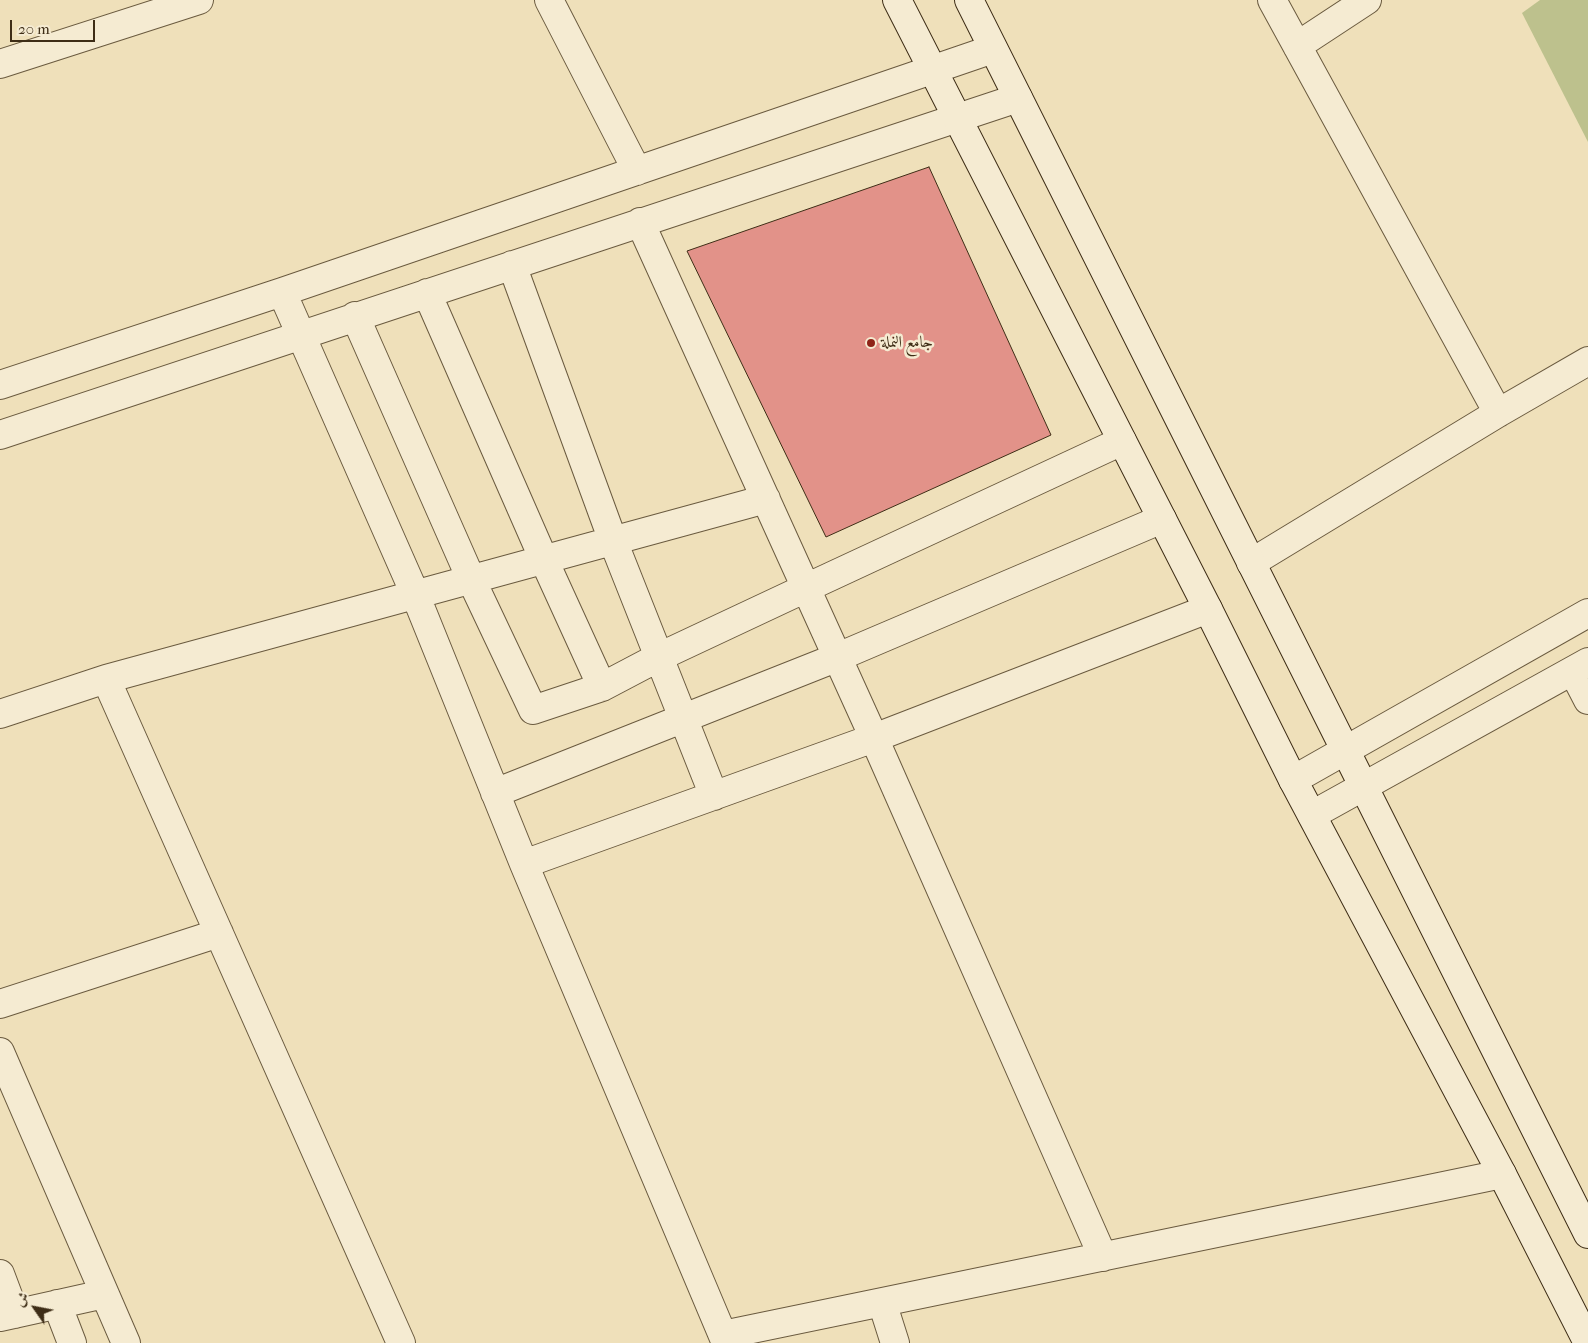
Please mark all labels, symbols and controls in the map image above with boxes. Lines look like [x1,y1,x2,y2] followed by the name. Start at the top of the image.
[12,10,98,42] scale bar
[18,20,50,38] text: 20 m
[881,333,933,353] place label: جامع النملة
[865,337,877,349] marker: جامع النملة
[10,1283,60,1333] north arrow
[11,1289,33,1310] text: ش

